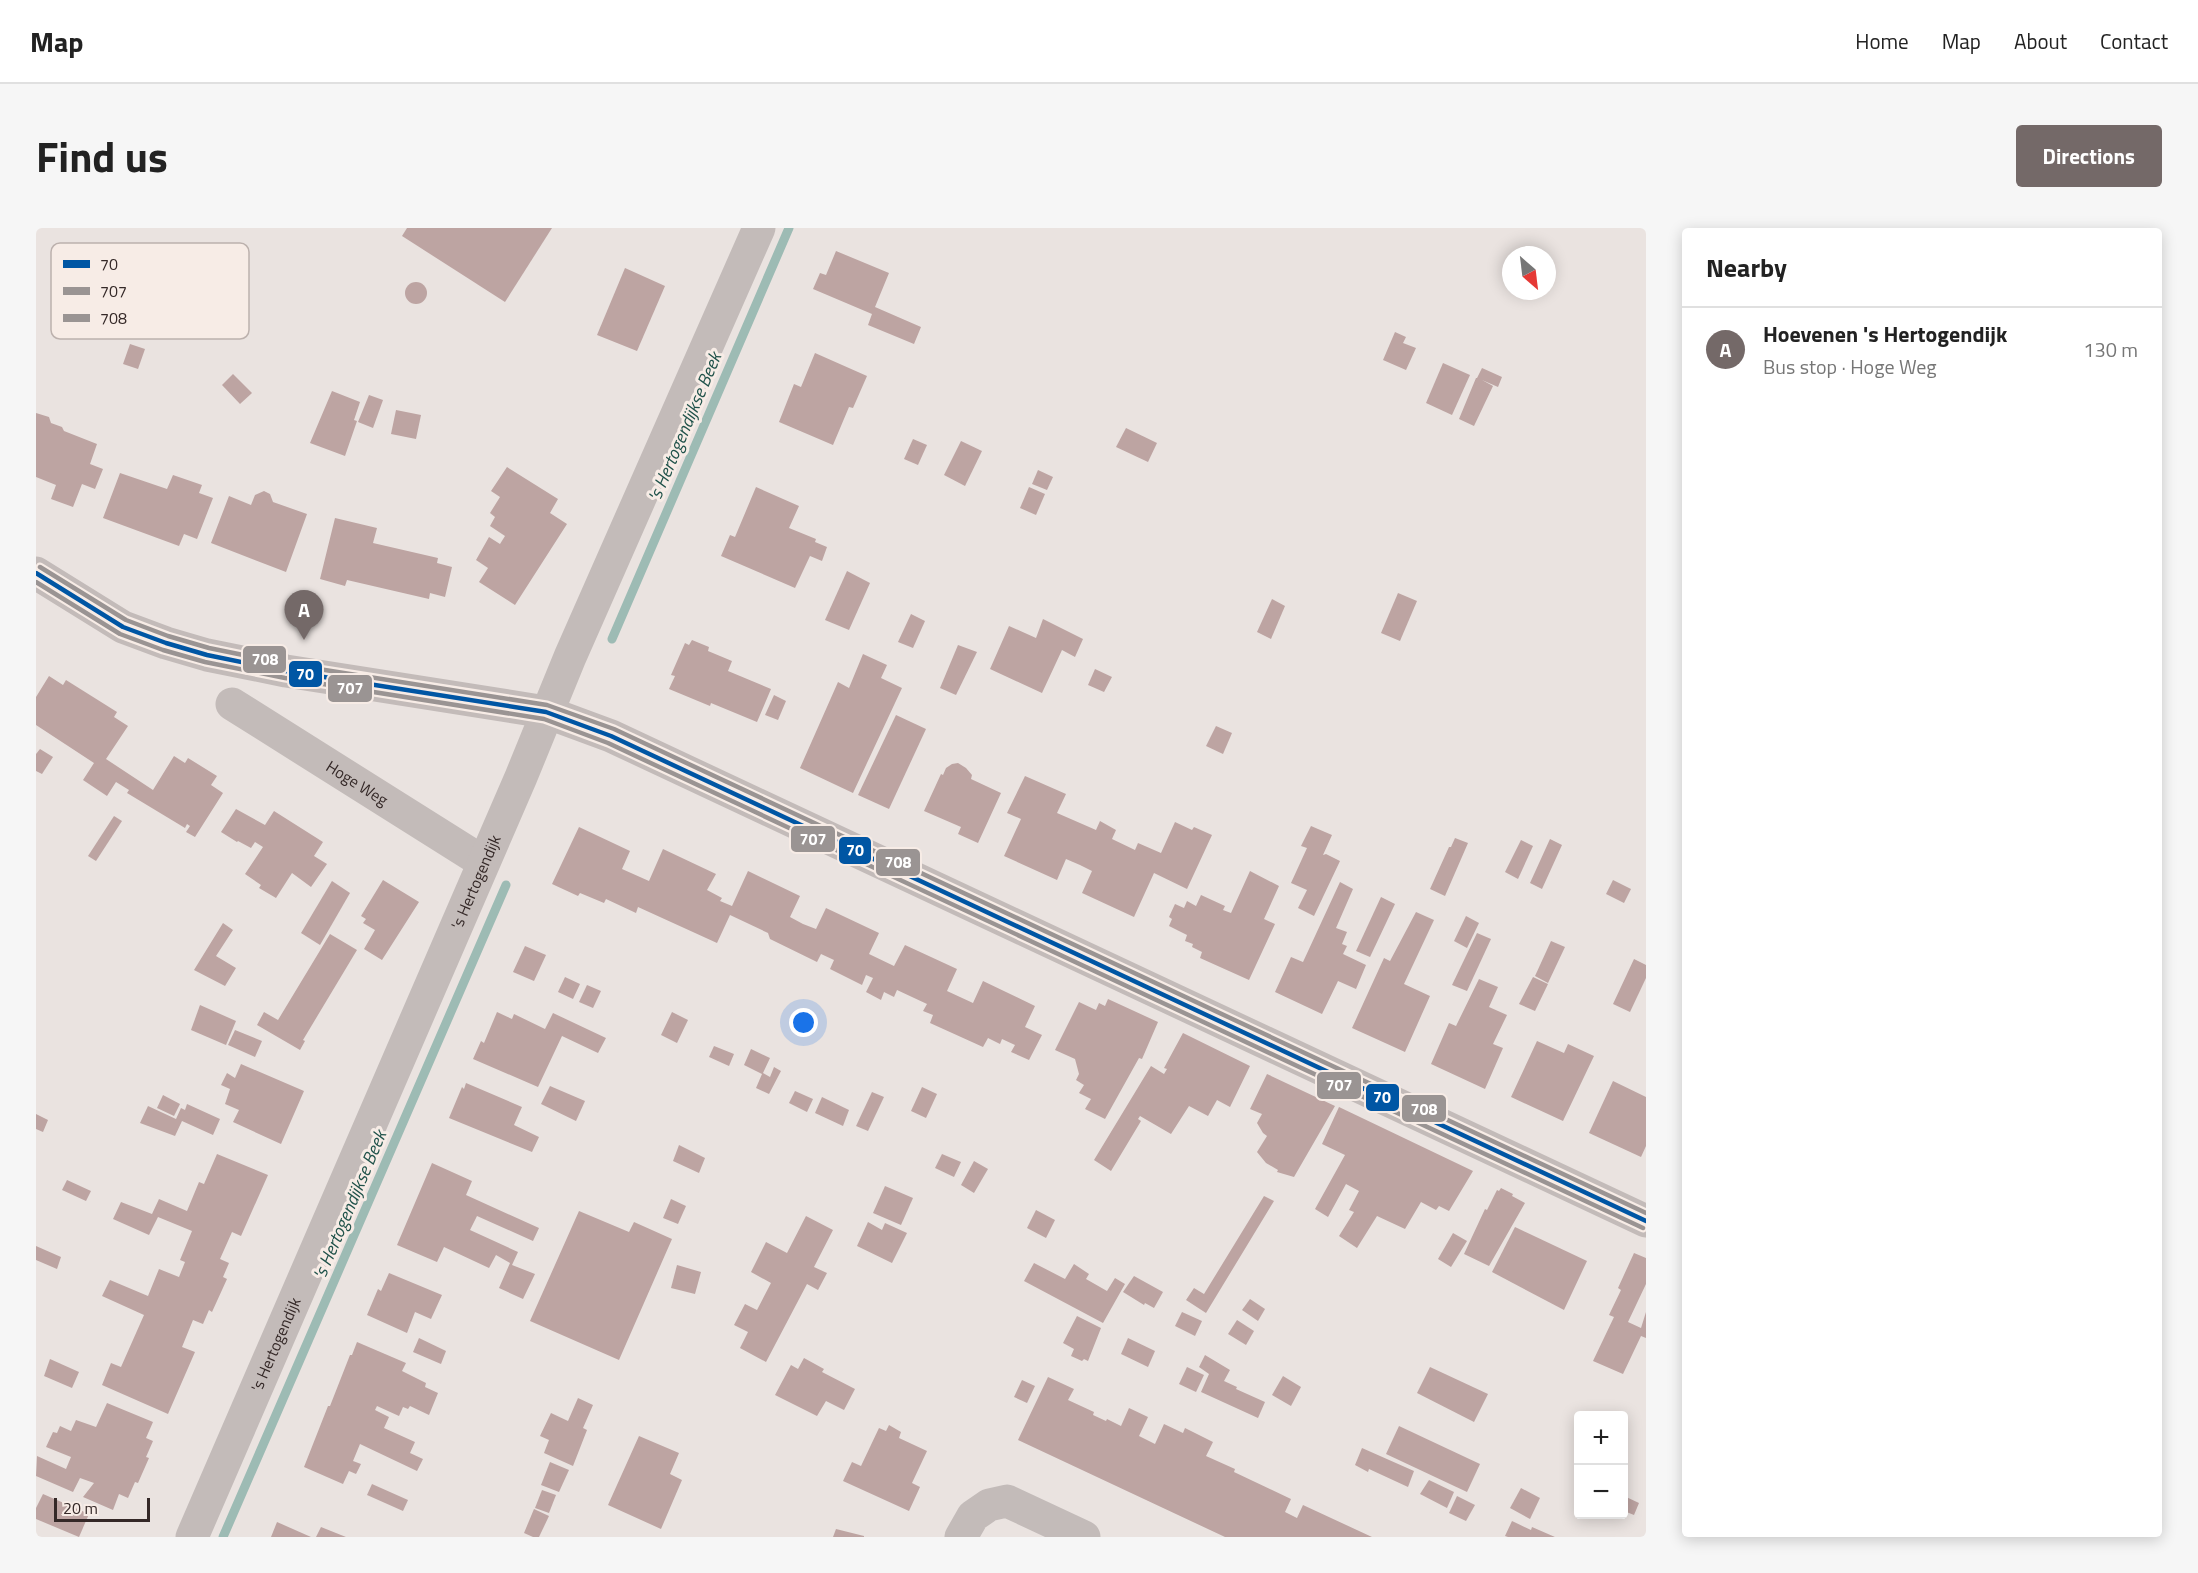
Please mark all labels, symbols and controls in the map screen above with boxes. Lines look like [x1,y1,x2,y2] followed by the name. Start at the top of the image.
[30,20,84,63] text: Map
[1855,25,1909,57] text: Home
[1942,25,1981,57] text: Map
[2014,25,2067,57] text: About
[2100,25,2168,57] text: Contact
[36,124,168,188] text: Find us
[2016,125,2162,187] button: Directions
[51,243,249,339] legend
[1502,246,1556,300] north arrow
[1706,248,1787,287] text: Nearby
[100,252,118,276] text: 70
[100,279,127,303] text: 707
[100,306,127,330] text: 708
[1763,317,2007,351] text: Hoevenen 's Hertogendijk
[1719,334,1732,365] text: A
[2083,334,2138,365] text: 130 m
[641,346,729,505] water label: 's Hertogendijkse Beek
[1763,351,1937,382] text: Bus stop · Hoge Weg
[284,590,324,640] pin: A
[242,645,287,674] line badge: 708
[252,647,278,671] text: 708
[288,660,323,688] line badge: 70
[296,662,314,686] text: 70
[327,674,373,703] line badge: 707
[337,676,363,700] text: 707
[322,754,393,811] street label: Hoge Weg
[790,825,836,853] line badge: 707
[800,827,826,851] text: 707
[445,830,507,933] street label: 's Hertogendijk
[838,836,872,865] line badge: 70
[846,838,864,862] text: 70
[875,848,921,877] line badge: 708
[885,850,911,874] text: 708
[789,1008,818,1037] your location
[1316,1071,1362,1100] line badge: 707
[1326,1073,1352,1097] text: 707
[1365,1083,1400,1112] line badge: 70
[1373,1085,1391,1109] text: 70
[1401,1094,1447,1123] line badge: 708
[1411,1097,1437,1121] text: 708
[306,1124,394,1283] water label: 's Hertogendijkse Beek
[244,1293,307,1395] street label: 's Hertogendijk
[1574,1411,1628,1519] map controls
[1574,1411,1628,1465] button: +
[1574,1465,1628,1519] button: −
[54,1495,150,1522] scale bar
[63,1496,98,1520] text: 20 m

